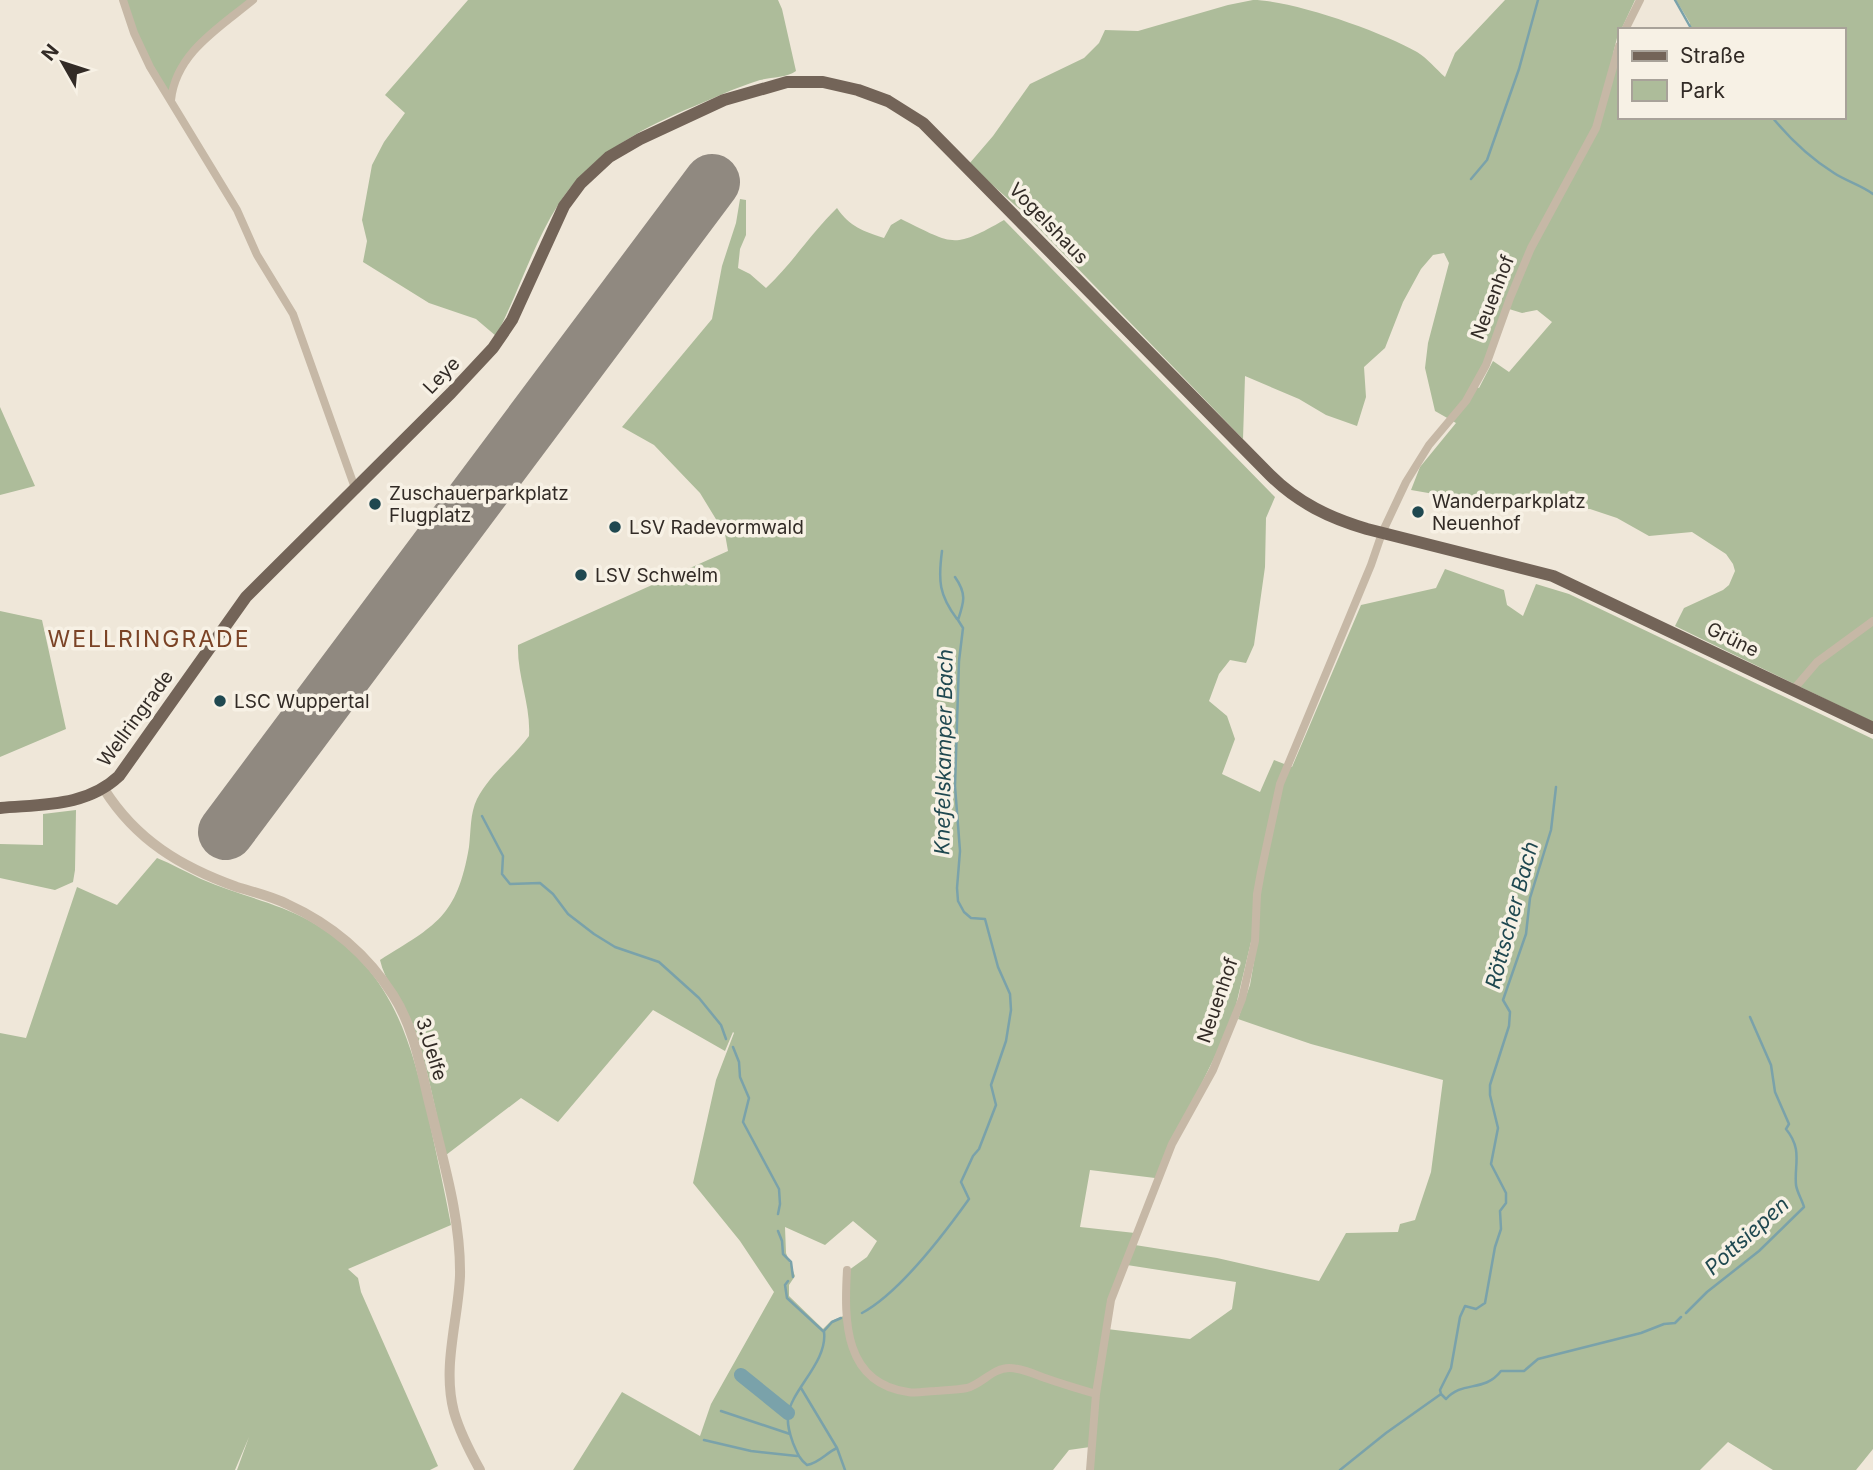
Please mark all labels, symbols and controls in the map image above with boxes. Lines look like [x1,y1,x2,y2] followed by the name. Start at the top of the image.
[28,28,98,98] north arrow
[1618,28,1845,119] legend
[37,40,64,65] text: N
[1680,43,1745,68] text: Straße
[1680,78,1725,103] text: Park
[1004,178,1093,269] street label: Vogelshaus
[1466,252,1519,343] street label: Neuenhof
[418,352,465,399] street label: Leye
[389,482,569,527] place label: Zuschauerparkplatz Flugplatz
[1432,490,1586,535] place label: Wanderparkplatz Neuenhof
[367,496,383,512] marker: Zuschauerparkplatz Flugplatz
[1410,504,1426,520] marker: Wanderparkplatz Neuenhof
[629,516,804,539] place label: LSV Radevormwald
[607,519,623,535] marker: LSV Radevormwald
[595,564,718,587] place label: LSV Schwelm
[573,567,589,583] marker: LSV Schwelm
[1703,617,1762,662] street label: Grüne
[47,625,251,653] district label: WELLRINGRADE
[929,649,958,855] water label: Knefelskamper Bach
[93,666,178,771] street label: Wellringrade
[234,690,370,713] place label: LSC Wuppertal
[212,693,228,709] marker: LSC Wuppertal
[1480,839,1543,991] water label: Röttscher Bach
[1192,955,1243,1046] street label: Neuenhof
[411,1015,452,1083] street label: 3.Uelfe
[1699,1191,1794,1280] water label: Pottsiepen

